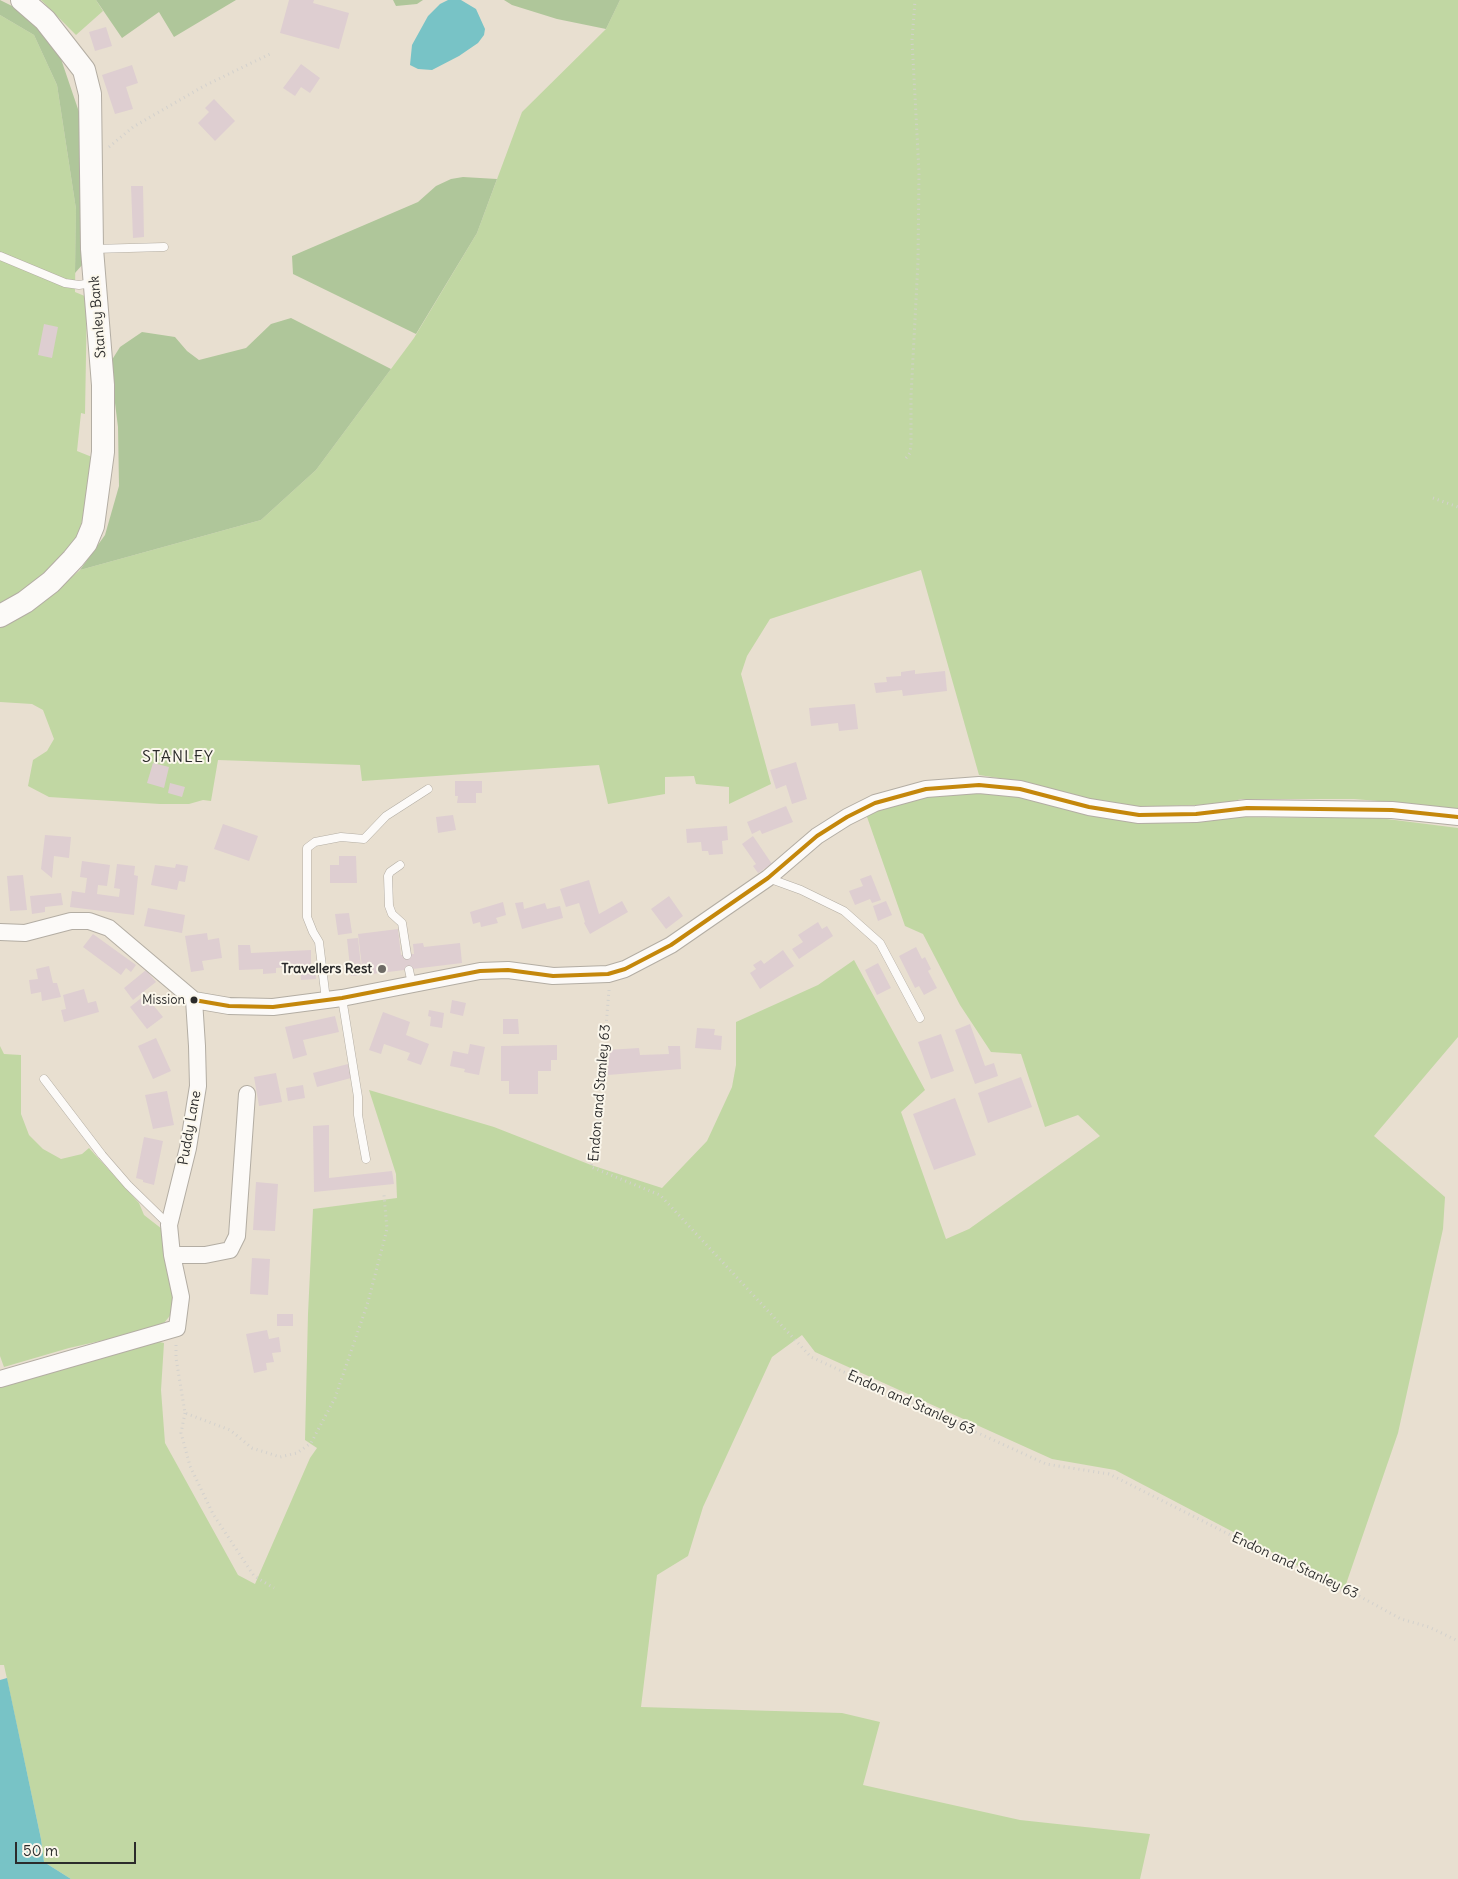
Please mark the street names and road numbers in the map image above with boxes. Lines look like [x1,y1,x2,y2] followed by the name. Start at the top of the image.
[86,275,110,359] street label: Stanley Bank
[586,1024,614,1162] street label: Endon and Stanley 63
[175,1089,205,1167] street label: Puddy Lane
[845,1367,977,1439] street label: Endon and Stanley 63
[1229,1529,1361,1603] street label: Endon and Stanley 63

